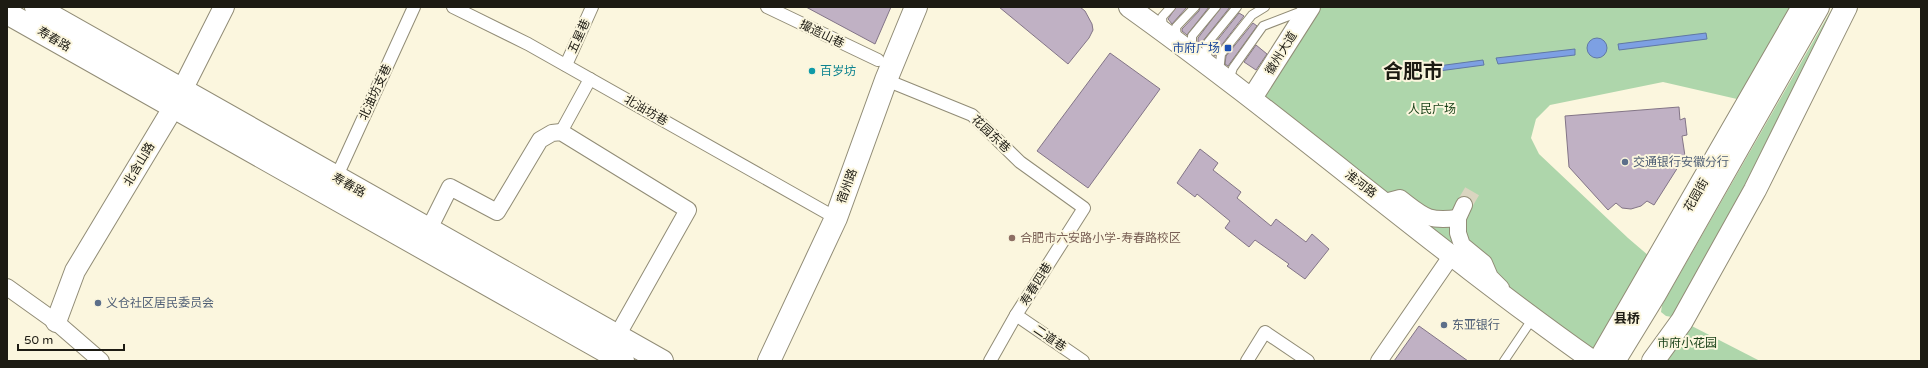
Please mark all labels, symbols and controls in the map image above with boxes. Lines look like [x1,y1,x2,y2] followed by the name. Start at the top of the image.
[565,17,593,55] street label: 五星巷
[797,17,847,51] street label: 撮造山巷
[35,24,73,54] street label: 寿春路
[1262,29,1300,77] street label: 徽州大道
[1172,41,1220,55] place label: 市府广场
[1223,43,1233,53] marker: 市府广场
[1383,60,1443,84] district label: 合肥市
[356,62,394,122] street label: 北油坊支巷
[820,64,856,78] place label: 百岁坊
[807,66,817,76] marker: 百岁坊
[622,92,670,128] street label: 北油坊巷
[1408,102,1456,116] park label: 人民广场
[969,113,1013,155] street label: 花园东巷
[121,140,157,188] street label: 北含山路
[1633,155,1729,169] place label: 交通银行安徽分行
[1620,157,1630,167] marker: 交通银行安徽分行
[834,167,860,205] street label: 宿州路
[1343,167,1379,201] street label: 淮河路
[330,170,368,200] street label: 寿春路
[1681,176,1711,214] street label: 花园街
[1020,231,1181,245] place label: 合肥市六安路小学-寿春路校区
[1007,233,1017,243] marker: 合肥市六安路小学-寿春路校区
[1017,260,1055,308] street label: 寿春四巷
[106,296,214,310] place label: 义仓社区居民委员会
[93,298,103,308] marker: 义仓社区居民委员会
[1614,311,1640,327] district label: 县桥
[1452,318,1500,332] place label: 东亚银行
[1439,320,1449,330] marker: 东亚银行
[1031,322,1069,354] street label: 二道巷
[18,326,124,352] scale bar
[24,333,53,347] text: 50 m
[1657,336,1717,350] park label: 市府小花园

